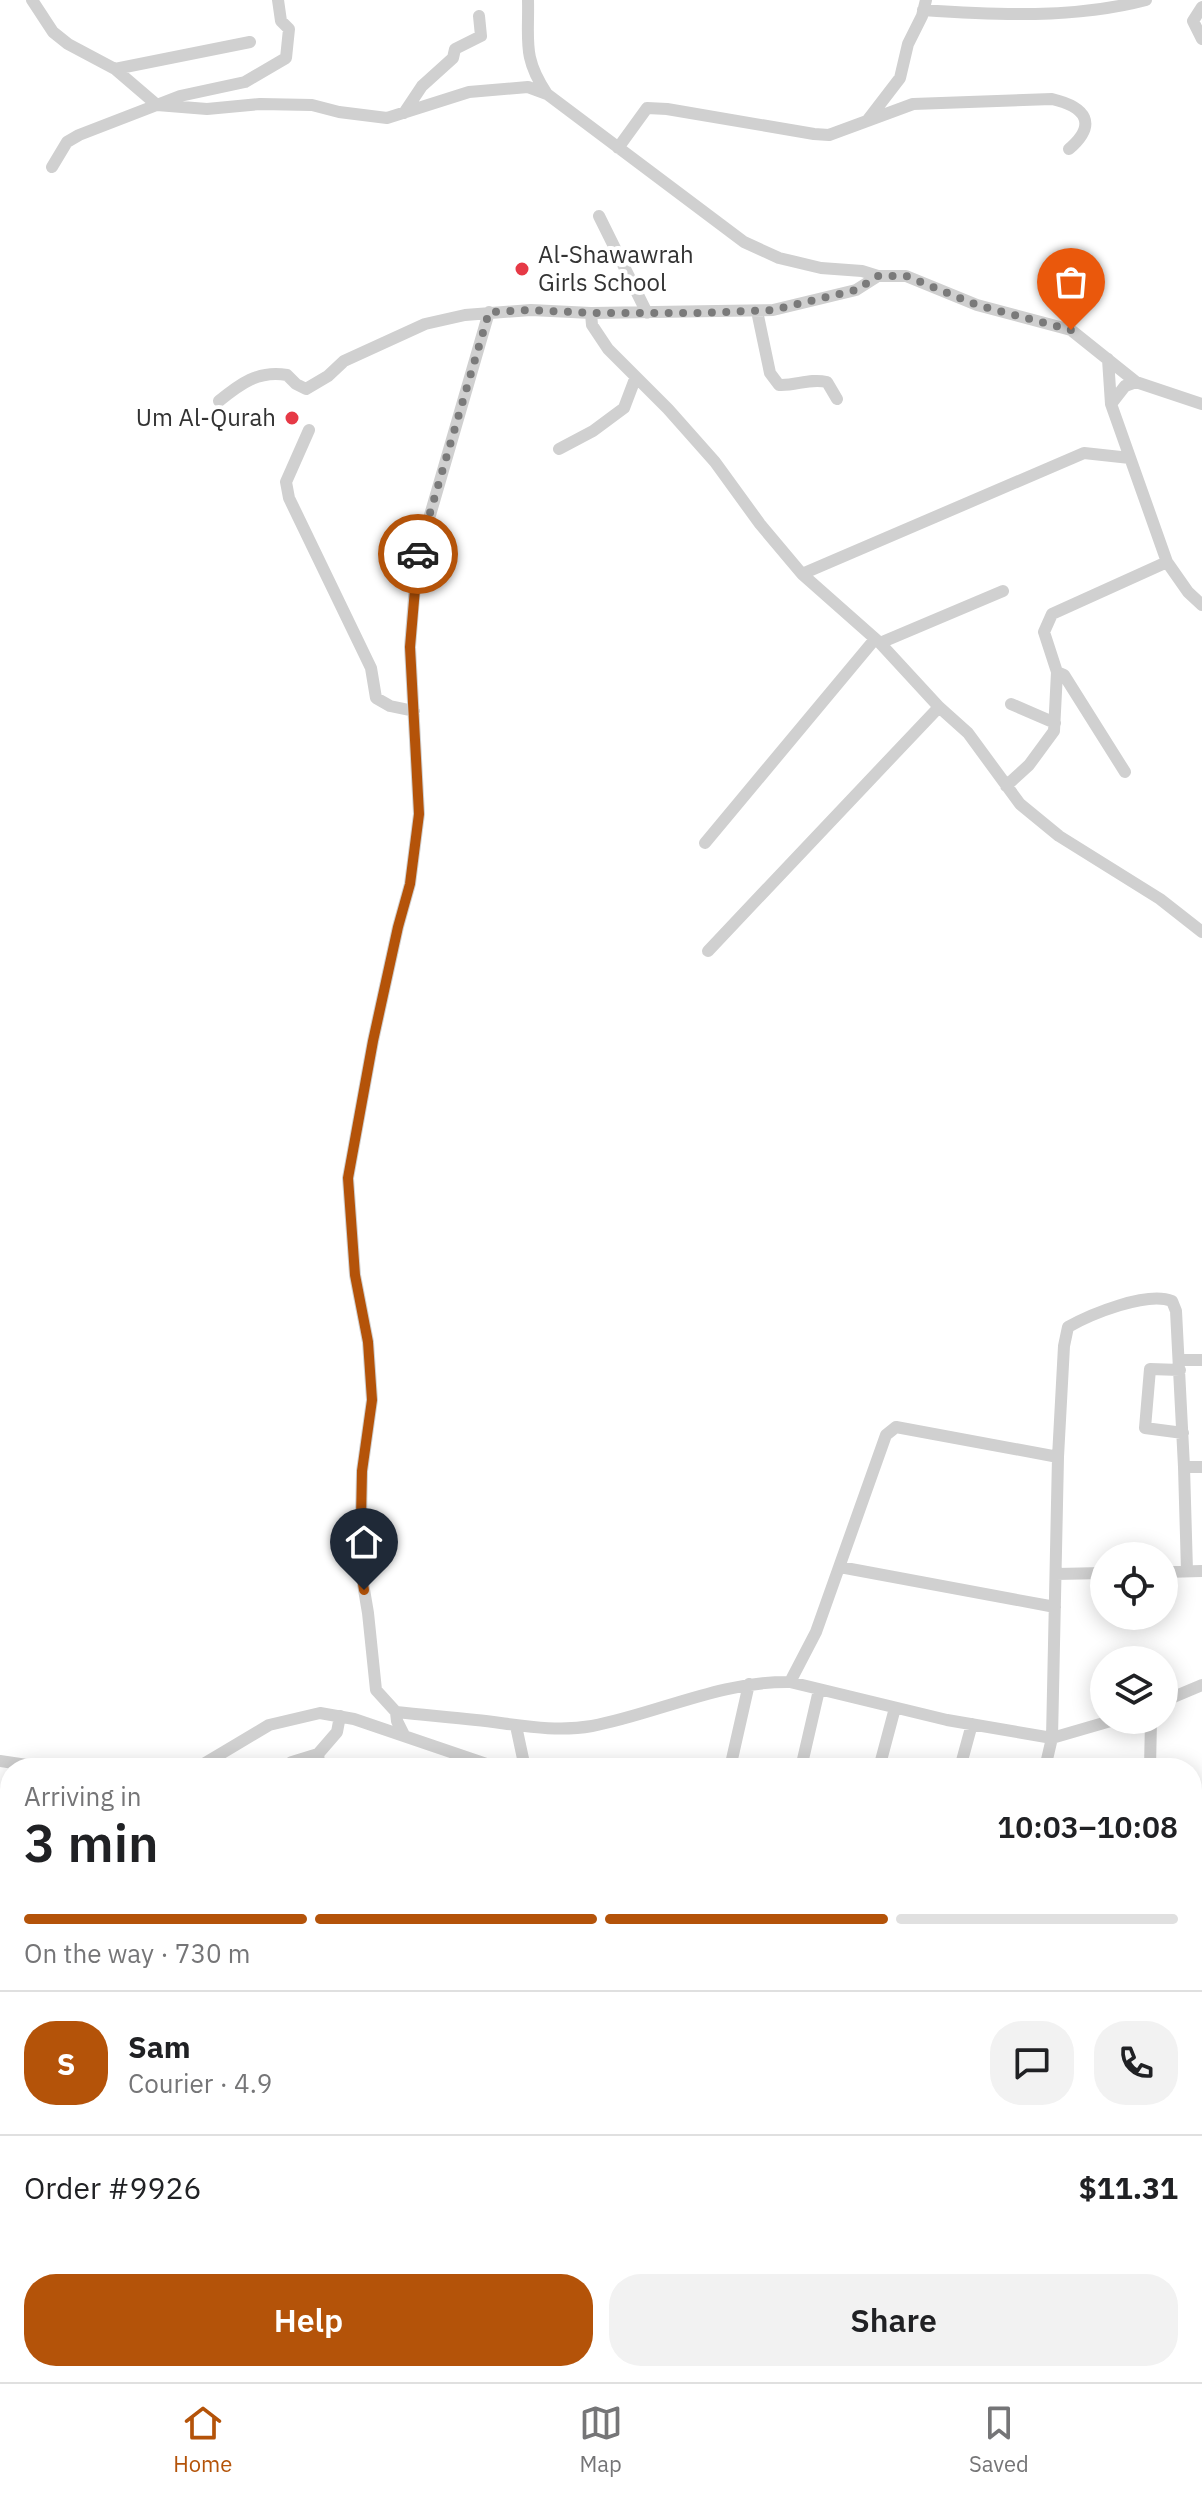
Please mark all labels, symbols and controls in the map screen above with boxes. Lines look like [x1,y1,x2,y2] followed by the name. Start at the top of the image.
[538,238,694,298] place label: Al-Shawawrah Girls School
[1037,248,1105,330] pin
[513,260,531,278] marker: Al-Shawawrah Girls School
[1049,260,1093,304] icon: bag
[136,401,276,433] place label: Um Al-Qurah
[283,409,301,427] marker: Um Al-Qurah
[378,514,458,594] courier
[396,532,440,576] icon: car
[330,1508,398,1590] pin
[342,1520,386,1564] icon: home
[1090,1542,1178,1734] map controls
[1090,1542,1178,1630] button: locate
[1090,1646,1178,1734] button: layers
[24,1779,141,1813] text: Arriving in
[997,1807,1178,1846] text: 10:03–10:08
[24,1809,159,1876] text: 3 min
[24,1936,250,1970] text: On the way · 730 m
[990,2021,1074,2105] button: chat
[1094,2021,1178,2105] button: phone
[128,2027,191,2066] text: Sam
[57,2044,75,2083] text: S
[128,2066,272,2100] text: Courier · 4.9
[24,2168,201,2207] text: Order #9926
[1079,2168,1178,2207] text: $11.31
[24,2274,593,2366] button: Help
[609,2274,1178,2366] button: Share
[173,2401,232,2478] tab: Home
[579,2401,623,2478] tab: Map
[969,2401,1029,2478] tab: Saved

